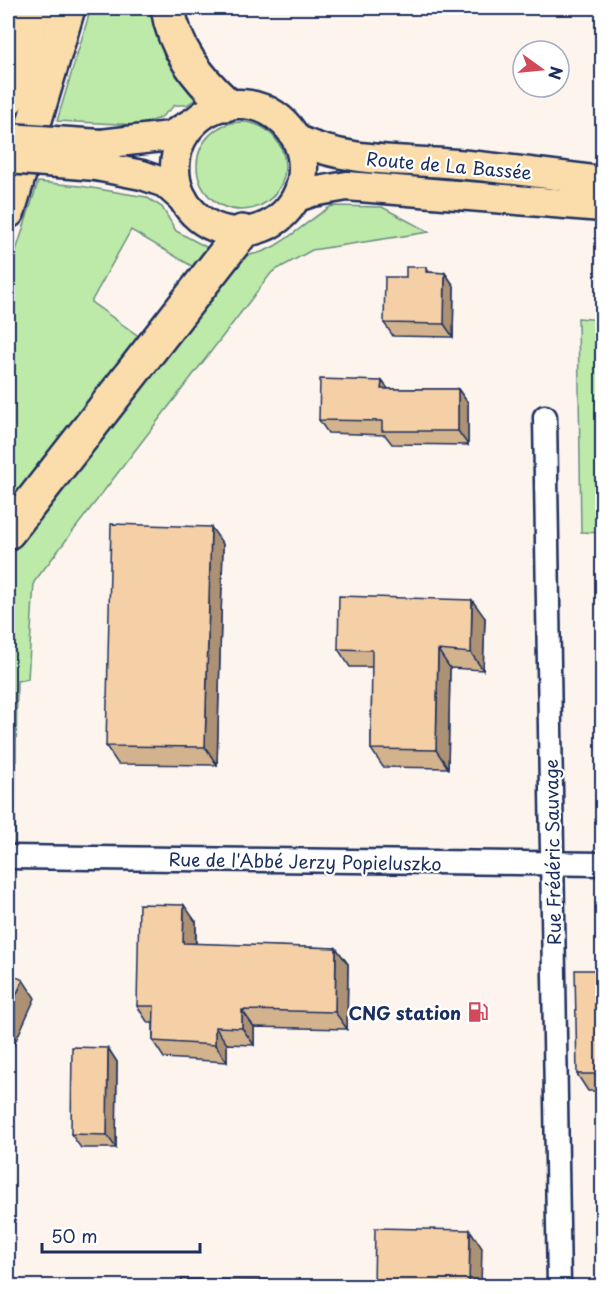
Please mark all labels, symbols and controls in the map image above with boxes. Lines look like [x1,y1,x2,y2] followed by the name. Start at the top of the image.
[511,39,571,99] north arrow
[543,64,570,82] text: N
[365,144,533,186] street label: Route de La Bassée
[537,759,567,945] street label: Rue Frédéric Sauvage
[168,845,442,877] street label: Rue de l'Abbé Jerzy Popieluszko
[348,999,461,1026] place label: CNG station
[466,1000,490,1024] fuel station icon: CNG station
[42,1216,200,1254] scale bar
[51,1222,98,1249] text: 50 m

